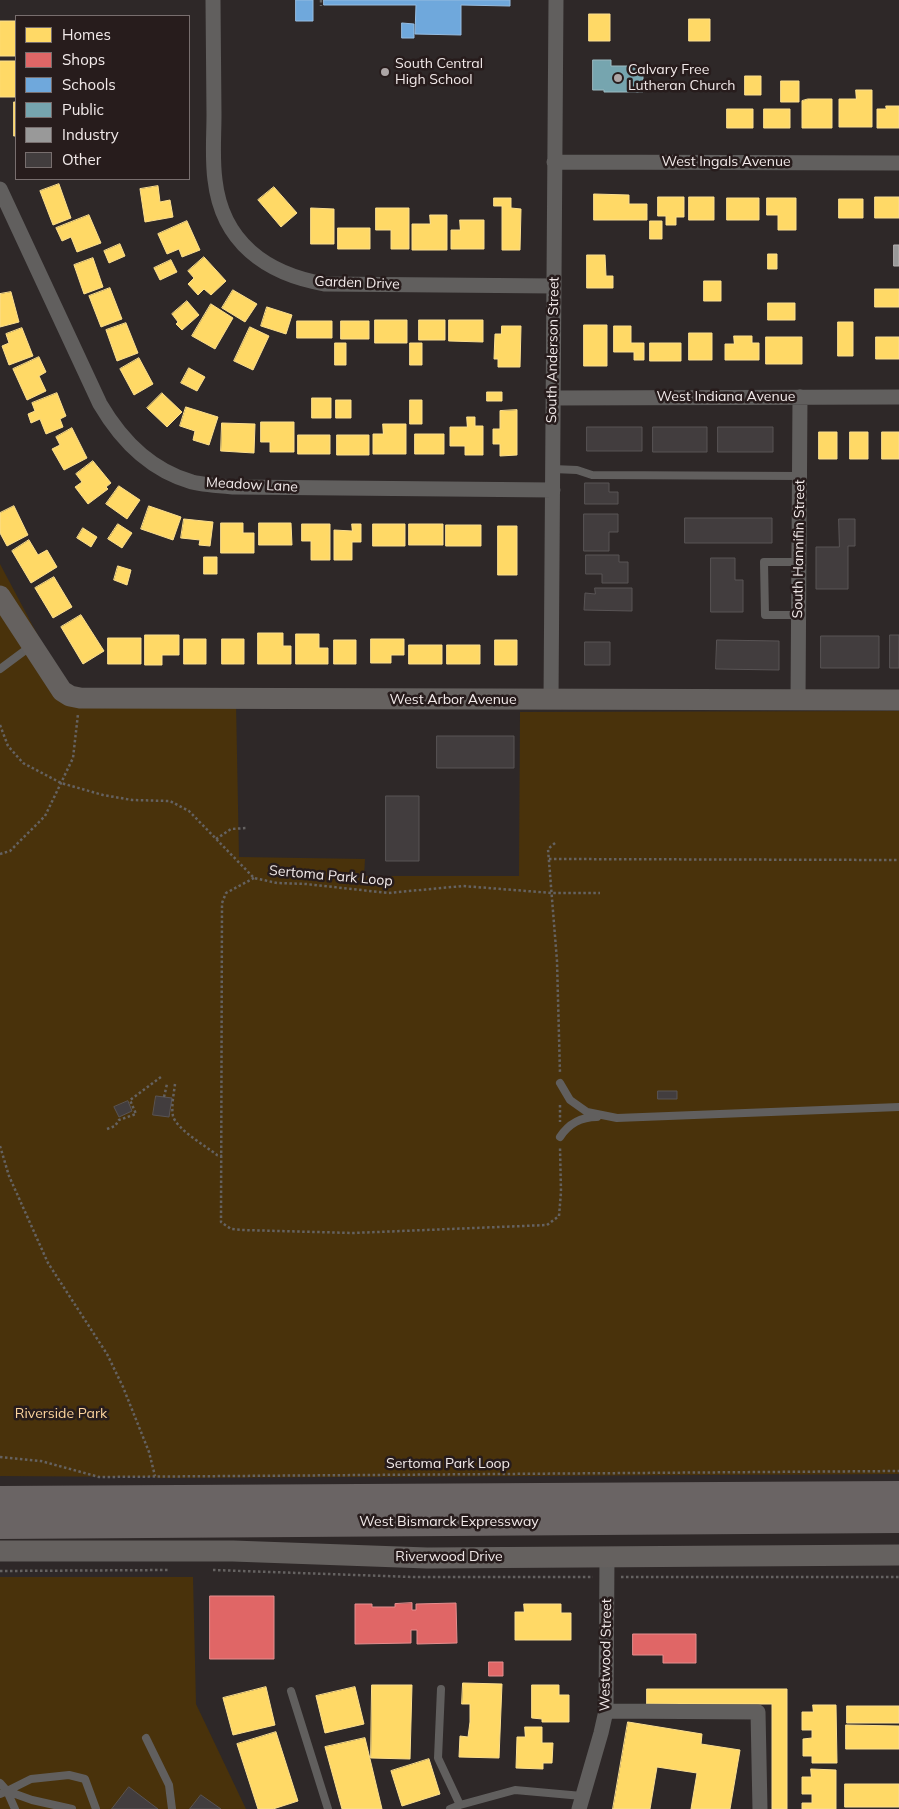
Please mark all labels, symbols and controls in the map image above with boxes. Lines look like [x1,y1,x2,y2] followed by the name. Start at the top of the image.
[15,15,190,180] legend
[62,25,111,44] text: Homes
[62,50,105,69] text: Shops
[395,56,483,88] place label: South Central High School
[628,62,736,94] place label: Calvary Free Lutheran Church
[379,66,391,78] marker: South Central High School
[612,72,624,84] marker: Calvary Free Lutheran Church
[62,75,116,94] text: Schools
[62,100,104,119] text: Public
[62,125,119,144] text: Industry
[62,150,101,169] text: Other
[661,154,791,170] street label: West Ingals Avenue
[314,273,400,293] street label: Garden Drive
[543,277,563,423] street label: South Anderson Street
[657,389,795,405] street label: West Indiana Avenue
[206,474,298,496] street label: Meadow Lane
[789,479,809,619] street label: South Hannifin Street
[389,692,517,708] street label: West Arbor Avenue
[268,862,394,890] street label: Sertoma Park Loop
[15,1406,107,1422] park label: Riverside Park
[386,1456,510,1472] street label: Sertoma Park Loop
[359,1514,539,1530] street label: West Bismarck Expressway
[395,1549,503,1565] street label: Riverwood Drive
[597,1598,615,1712] street label: Westwood Street

